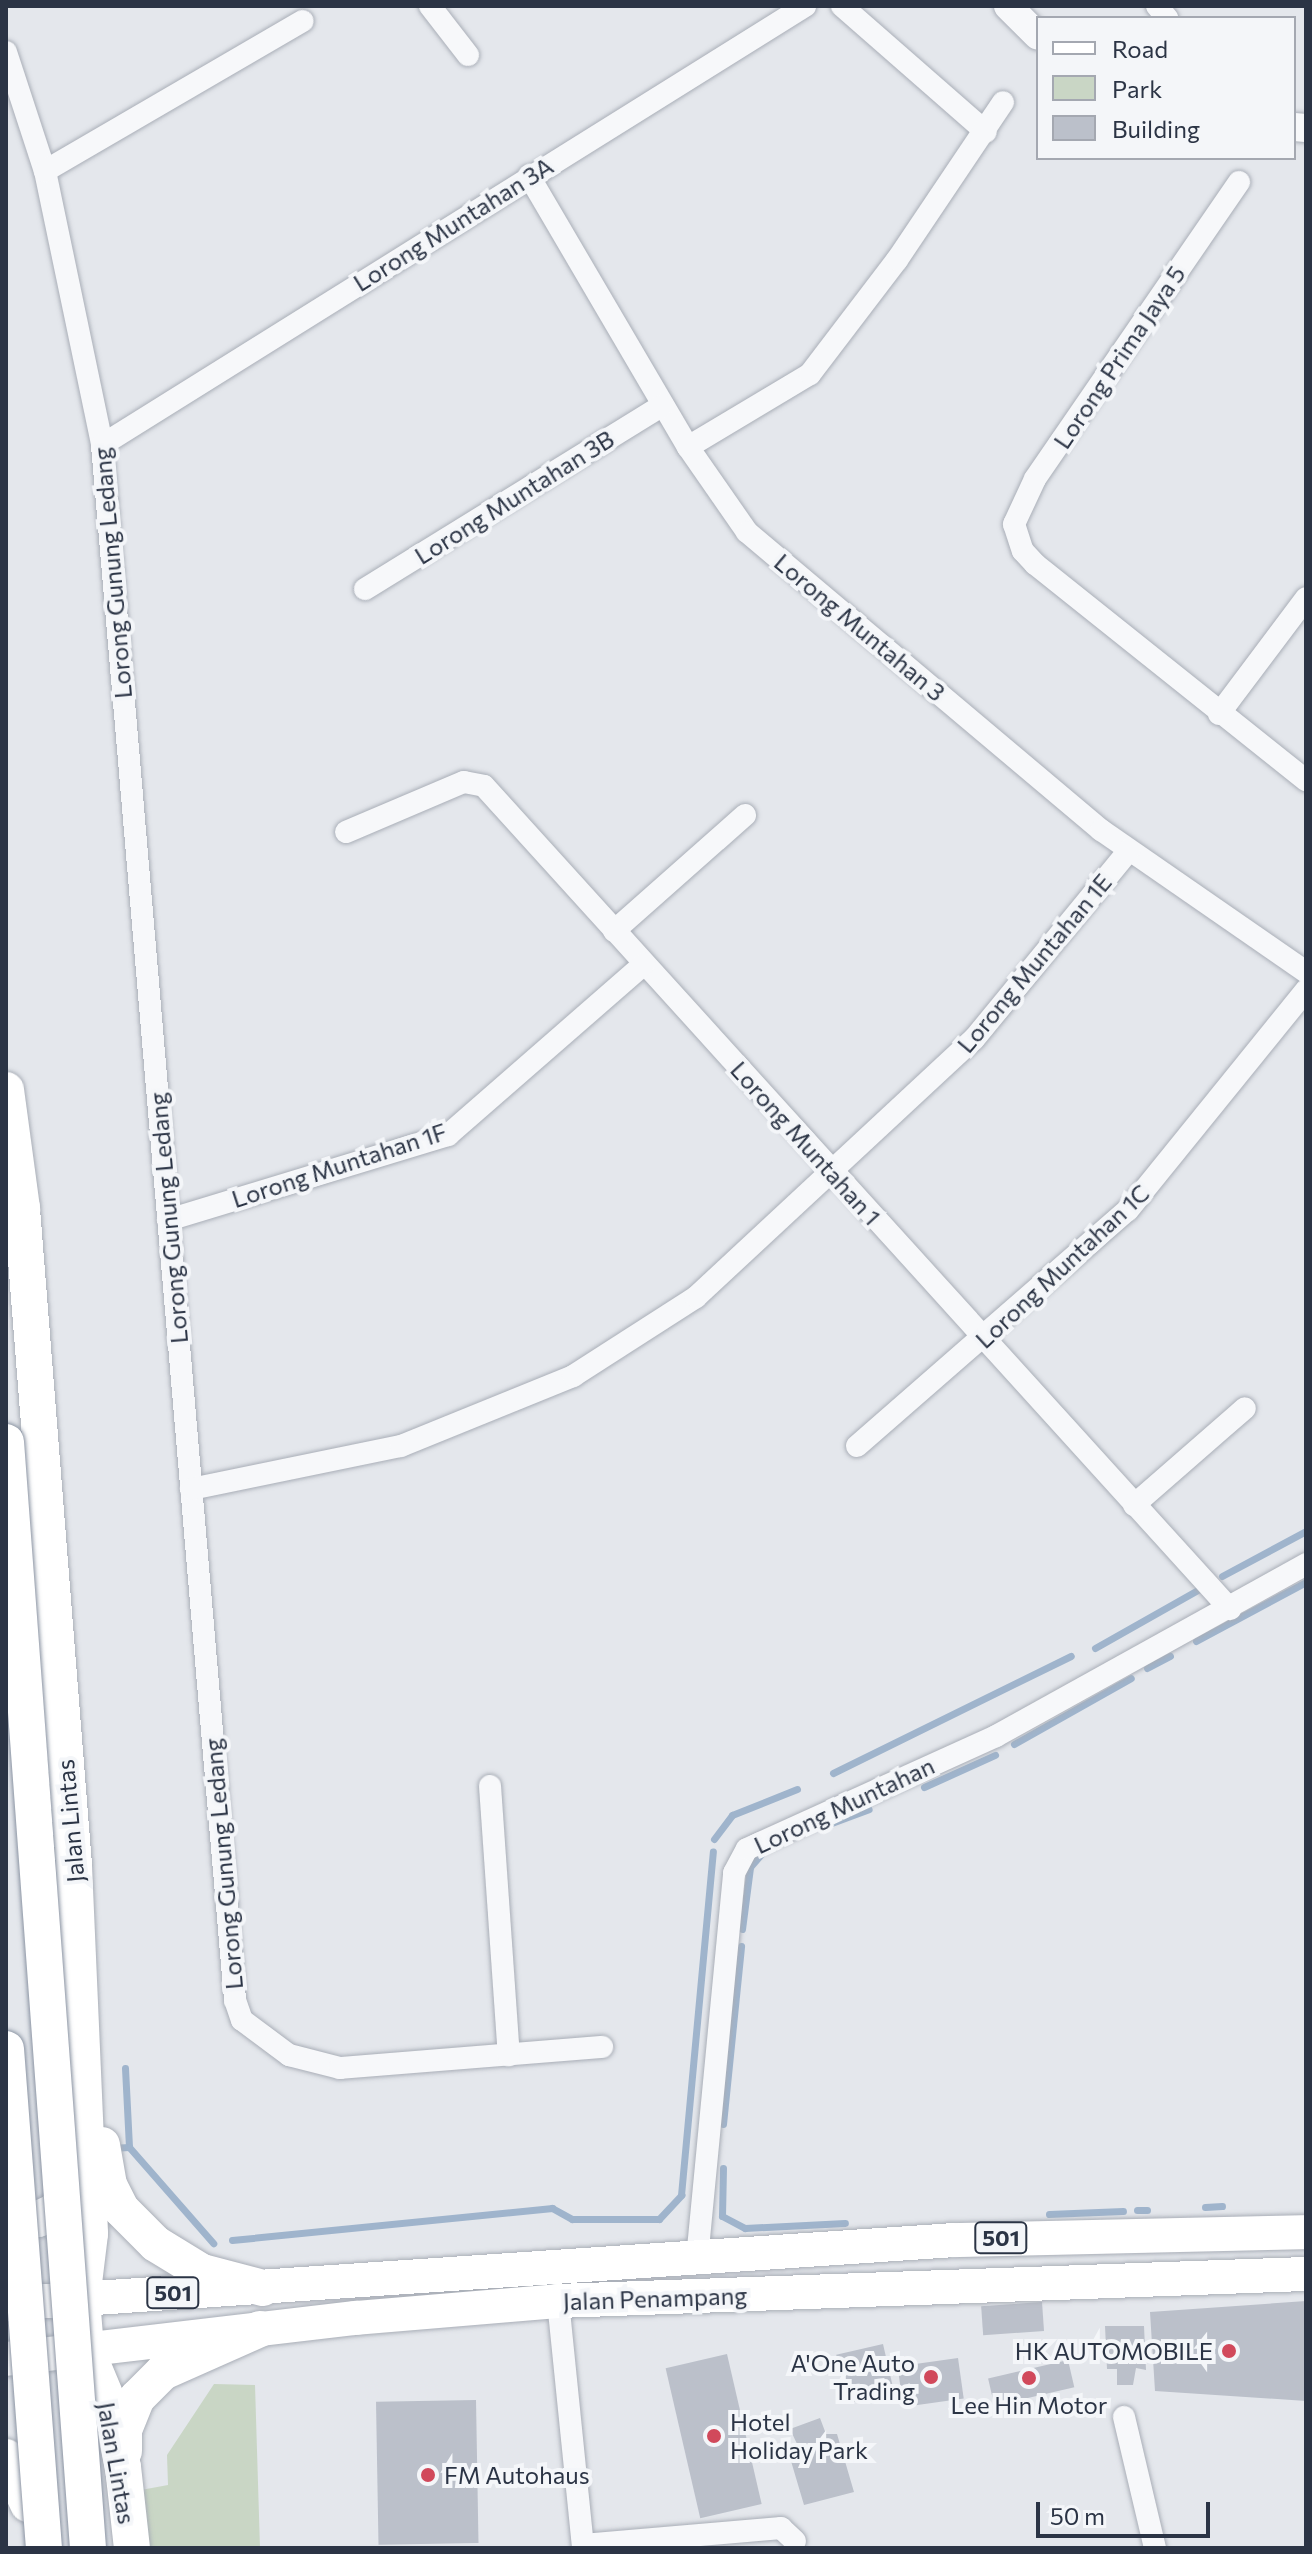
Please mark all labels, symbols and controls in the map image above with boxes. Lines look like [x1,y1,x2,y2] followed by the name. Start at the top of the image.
[1036,16,1296,160] legend
[1112,34,1168,63] text: Road
[1112,74,1162,103] text: Park
[1112,114,1200,143] text: Building
[348,151,558,297] street label: Lorong Muntahan 3A
[1047,260,1191,454] street label: Lorong Prima Jaya 5
[409,424,619,570] street label: Lorong Muntahan 3B
[87,446,137,700] street label: Lorong Gunung Ledang
[769,547,951,707] street label: Lorong Muntahan 3
[951,868,1117,1058] street label: Lorong Muntahan 1E
[725,1055,887,1231] street label: Lorong Muntahan 1
[143,1091,193,1345] street label: Lorong Gunung Ledang
[228,1117,450,1213] street label: Lorong Muntahan 1F
[969,1178,1155,1354] street label: Lorong Muntahan 1C
[198,1737,248,1991] street label: Lorong Gunung Ledang
[749,1751,939,1859] street label: Lorong Muntahan
[50,1758,90,1884] street label: Jalan Lintas
[973,2220,1029,2256] road number: 501
[145,2275,201,2311] road number: 501
[562,2280,748,2316] street label: Jalan Penampang
[1015,2337,1213,2365] place label: HK AUTOMOBILE
[1220,2342,1238,2360] marker: HK AUTOMOBILE
[791,2349,915,2405] place label: A'One Auto Trading
[922,2368,940,2386] marker: A'One Auto Trading
[1020,2369,1038,2387] marker: Lee Hin Motor
[951,2391,1107,2419] place label: Lee Hin Motor
[92,2400,142,2526] street label: Jalan Lintas
[730,2408,868,2464] place label: Hotel Holiday Park
[705,2427,723,2445] marker: Hotel Holiday Park
[444,2461,590,2489] place label: FM Autohaus
[419,2466,437,2484] marker: FM Autohaus
[1040,2486,1214,2536] scale bar
[1050,2501,1105,2530] text: 50 m

